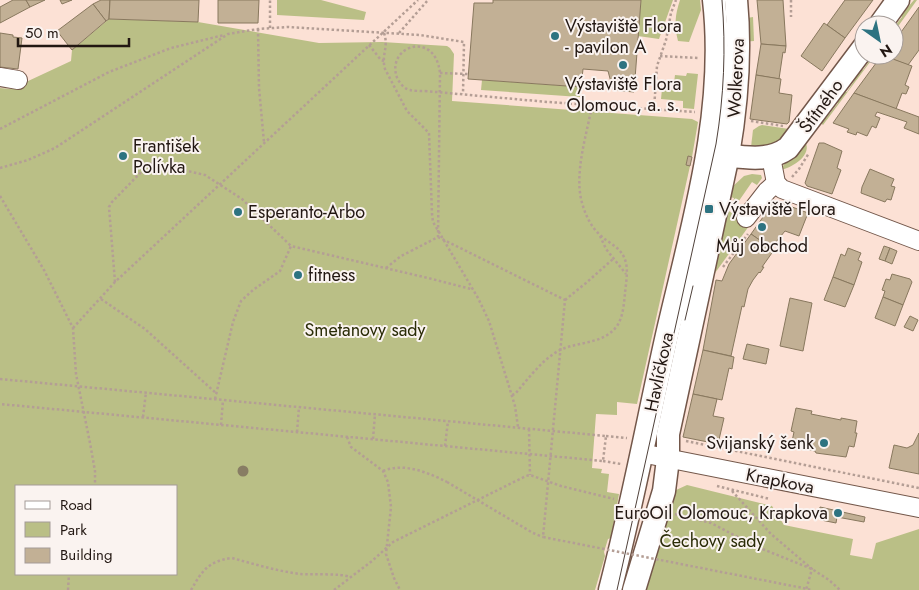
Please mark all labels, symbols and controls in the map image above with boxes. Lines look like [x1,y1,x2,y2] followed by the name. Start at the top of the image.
[565,13,682,60] place label: Výstaviště Flora - pavilon A
[18,15,129,47] scale bar
[854,15,904,65] north arrow
[25,22,59,44] text: 50 m
[549,30,561,42] marker: Výstaviště Flora - pavilon A
[721,38,751,118] street label: Wolkerova
[876,39,896,62] text: N
[617,59,629,71] marker: Výstaviště Flora Olomouc, a. s.
[565,71,681,118] place label: Výstaviště Flora Olomouc, a. s.
[793,73,850,138] street label: Štítného
[133,133,199,180] place label: František Polívka
[117,150,129,162] marker: František Polívka
[719,196,836,222] place label: Výstaviště Flora
[248,199,365,225] place label: Esperanto-Arbo
[703,203,715,215] marker: Výstaviště Flora
[232,206,244,218] marker: Esperanto-Arbo
[756,221,768,233] marker: Můj obchod
[716,233,808,259] place label: Můj obchod
[308,262,355,288] place label: fitness
[292,269,304,281] marker: fitness
[304,317,426,343] park label: Smetanovy sady
[638,330,680,414] street label: Havlíčkova
[706,430,814,456] place label: Svijanský šenk
[818,437,830,449] marker: Svijanský šenk
[744,462,816,500] street label: Krapkova
[15,485,178,575] legend
[60,494,92,516] text: Road
[614,500,828,526] place label: EuroOil Olomouc, Krapkova
[832,507,844,519] marker: EuroOil Olomouc, Krapkova
[60,519,87,541] text: Park
[659,528,765,554] park label: Čechovy sady
[60,544,112,566] text: Building

